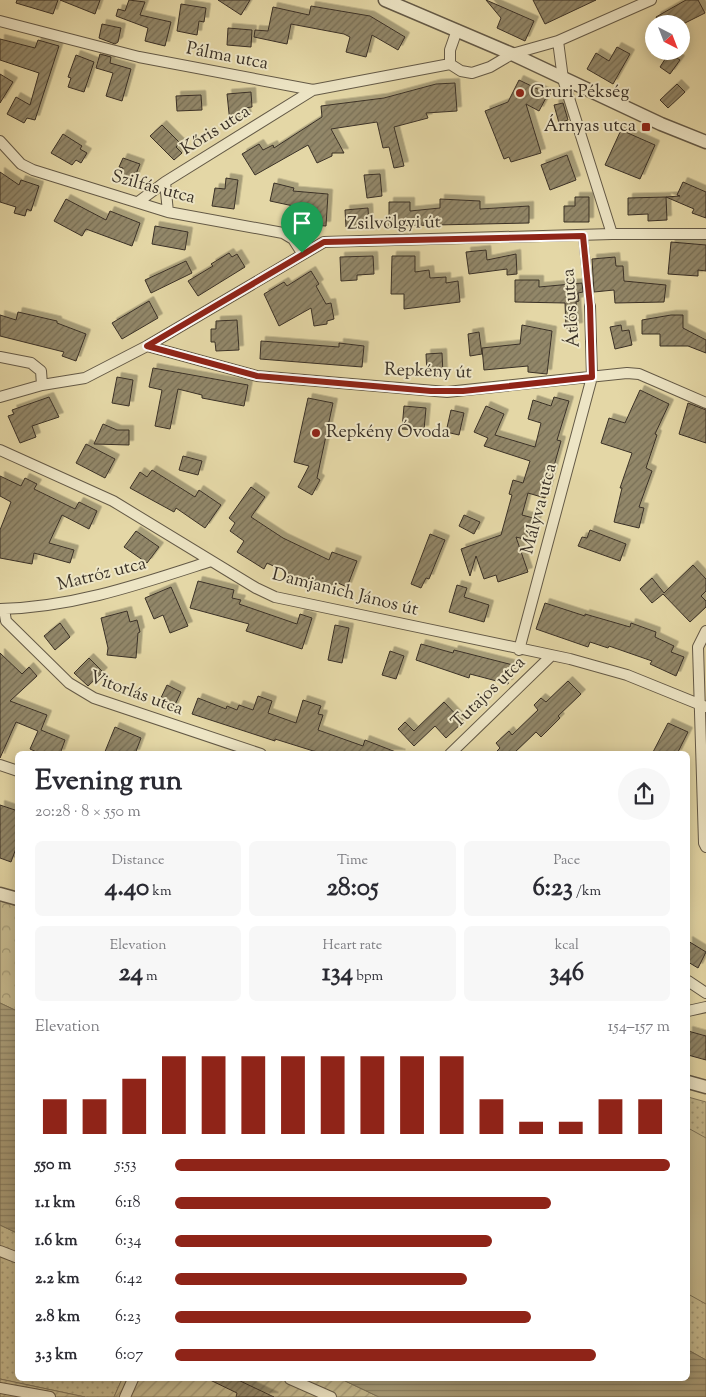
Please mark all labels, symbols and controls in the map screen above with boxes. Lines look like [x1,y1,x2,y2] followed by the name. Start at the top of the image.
[645,15,690,60] north arrow
[645,15,690,60] map controls
[184,36,270,78] street label: Pálma utca
[530,80,629,106] place label: Gruri Pékség
[514,87,526,99] marker: Gruri Pékség
[176,99,256,163] street label: Kőris utca
[544,114,636,140] place label: Árnyas utca
[640,121,652,133] marker: Árnyas utca
[108,164,198,212] street label: Szilfás utca
[281,202,323,253] pin
[288,209,316,237] icon: arrive
[347,210,441,238] street label: Zsilvölgyi út
[556,268,588,348] street label: Átlós utca
[384,357,472,387] street label: Repkény út
[326,419,450,446] place label: Repkény Óvoda
[310,427,322,439] marker: Repkény Óvoda
[515,461,565,557] street label: Mályva utca
[55,551,149,599] street label: Matróz utca
[269,562,421,624] street label: Damjanich János út
[446,651,532,735] street label: Tutajos utca
[85,665,187,723] street label: Vitorlás utca
[35,762,182,802] text: Evening run
[618,768,670,820] button: share
[35,801,141,824] text: 20:28 · 8 × 550 m
[112,851,165,871] text: Distance
[337,851,368,871] text: Time
[553,851,580,871] text: Pace
[105,871,149,907] text: 4.40
[326,871,379,907] text: 28:05
[532,871,573,907] text: 6:23
[149,882,172,902] text: km
[573,882,601,902] text: /km
[110,936,167,956] text: Elevation
[323,936,382,956] text: Heart rate
[555,936,579,956] text: kcal
[119,956,143,992] text: 24
[322,956,353,992] text: 134
[549,956,584,992] text: 346
[143,967,158,987] text: m
[353,967,383,987] text: bpm
[35,1016,100,1039] text: Elevation
[608,1016,670,1039] text: 154–157 m
[35,1154,71,1177] text: 550 m
[115,1154,137,1177] text: 5:53
[35,1192,75,1215] text: 1.1 km
[115,1192,140,1215] text: 6:18
[35,1230,77,1253] text: 1.6 km
[115,1230,141,1253] text: 6:34
[35,1268,79,1291] text: 2.2 km
[115,1268,143,1291] text: 6:42
[35,1306,80,1329] text: 2.8 km
[115,1306,141,1329] text: 6:23
[35,1344,77,1367] text: 3.3 km
[115,1344,143,1367] text: 6:07

